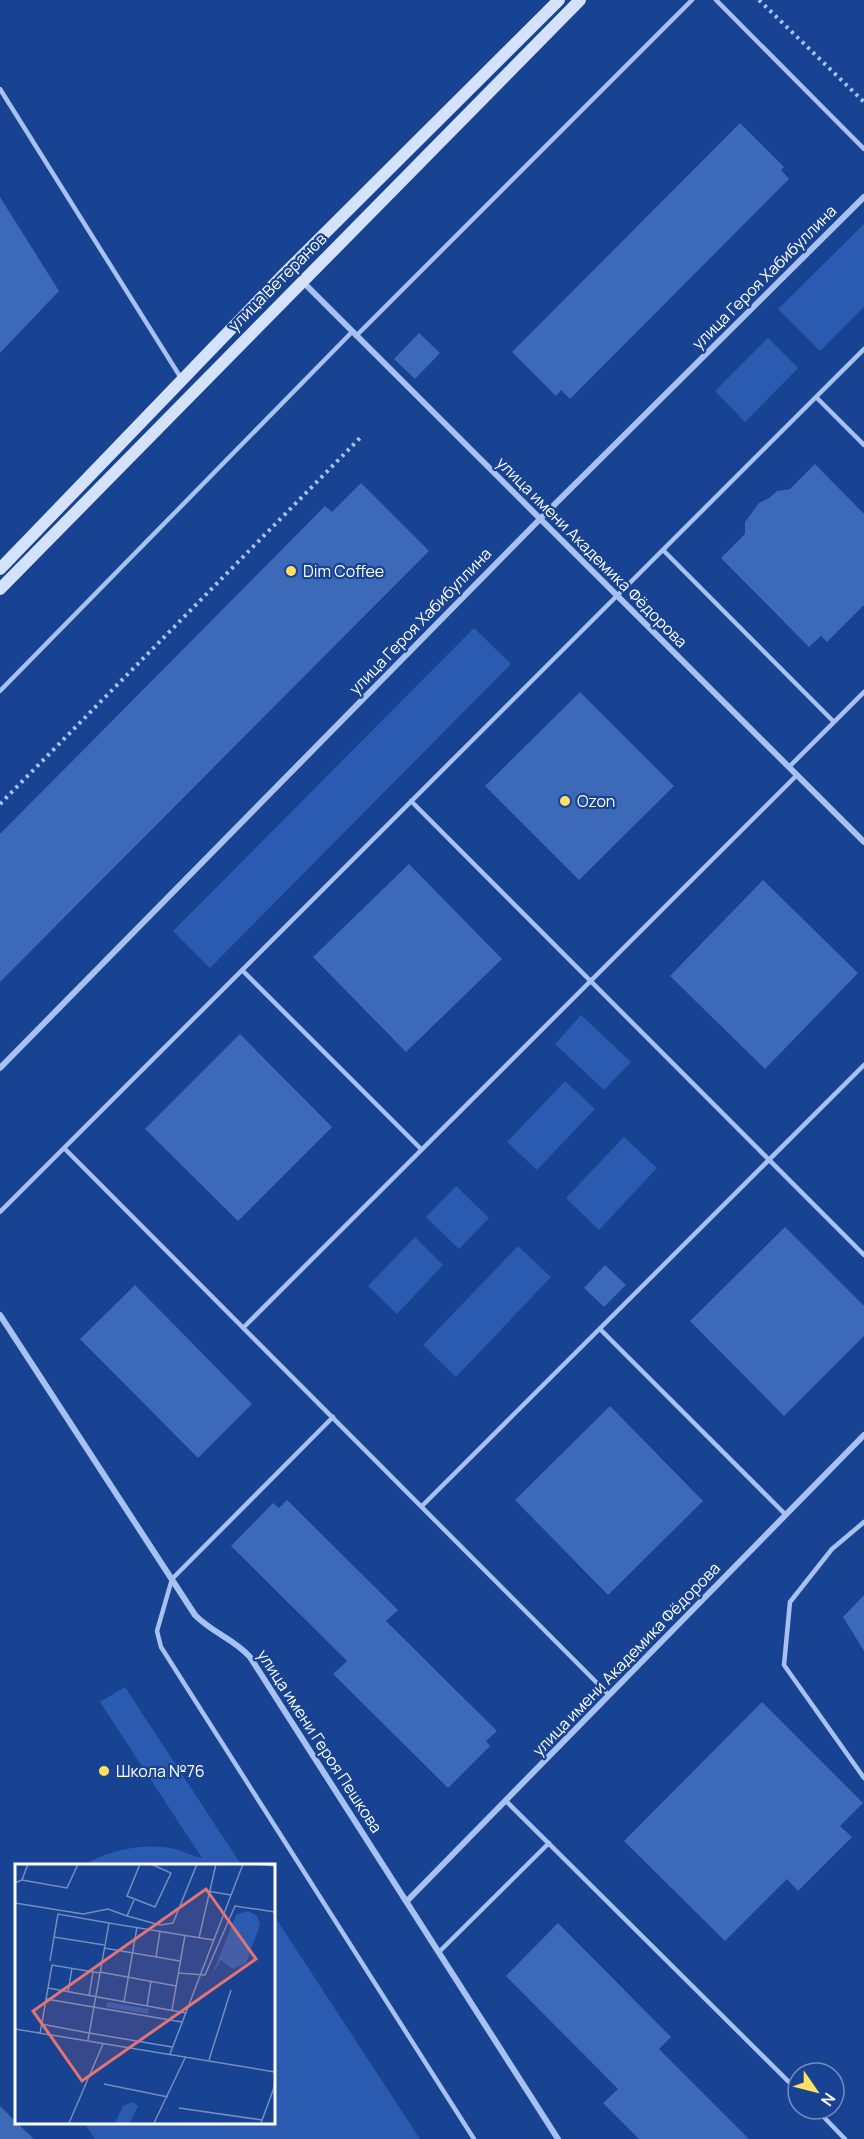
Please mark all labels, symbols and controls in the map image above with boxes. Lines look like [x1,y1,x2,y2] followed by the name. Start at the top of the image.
[687,200,841,354] street label: улица Героя Хабибуллина
[223,228,331,336] street label: улица Ветеранов
[492,452,692,652] street label: улица имени Академика Фёдорова
[344,543,496,699] street label: улица Героя Хабибуллина
[303,560,384,582] place label: Dim Coffee
[284,564,298,578] marker: Dim Coffee
[577,790,615,812] place label: Ozon
[558,794,572,808] marker: Ozon
[527,1557,725,1761] street label: улица имени Академика Фёдорова
[252,1645,388,1837] street label: улица имени Героя Пешкова
[116,1760,205,1782] place label: Школа №76
[97,1764,111,1778] marker: Школа №76
[15,1864,274,2124] inset map
[786,2061,846,2121] north arrow
[816,2089,841,2111] text: N

